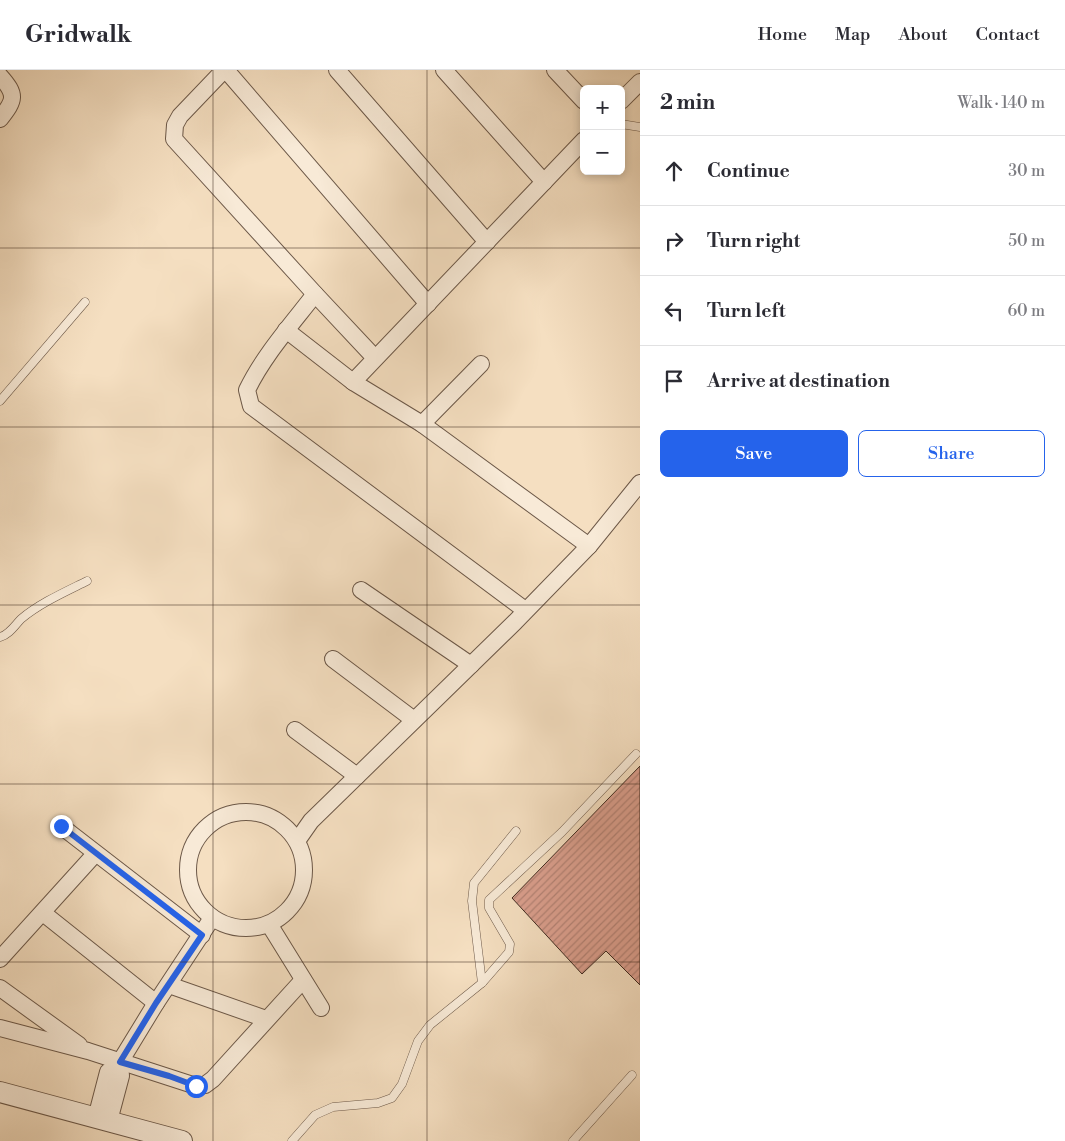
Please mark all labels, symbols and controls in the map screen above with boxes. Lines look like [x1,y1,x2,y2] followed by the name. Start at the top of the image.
[25,20,132,50] text: Gridwalk
[758,23,807,46] text: Home
[835,23,871,46] text: Map
[899,23,948,46] text: About
[976,23,1040,46] text: Contact
[580,85,625,175] map controls
[580,85,625,130] button: +
[660,90,715,116] text: 2 min
[957,93,1045,113] text: Walk · 140 m
[580,130,625,175] button: −
[660,157,688,185] icon: ahead
[707,159,790,183] text: Continue
[1008,161,1045,181] text: 30 m
[660,227,688,255] icon: right
[707,229,800,253] text: Turn right
[1008,231,1045,251] text: 50 m
[660,297,688,325] icon: left
[707,299,786,323] text: Turn left
[1007,301,1045,321] text: 60 m
[660,367,688,395] icon: arrive
[707,369,890,393] text: Arrive at destination
[660,430,848,477] button: Save
[858,430,1045,477] button: Share
[50,815,73,838] route end
[185,1075,208,1098] route start

